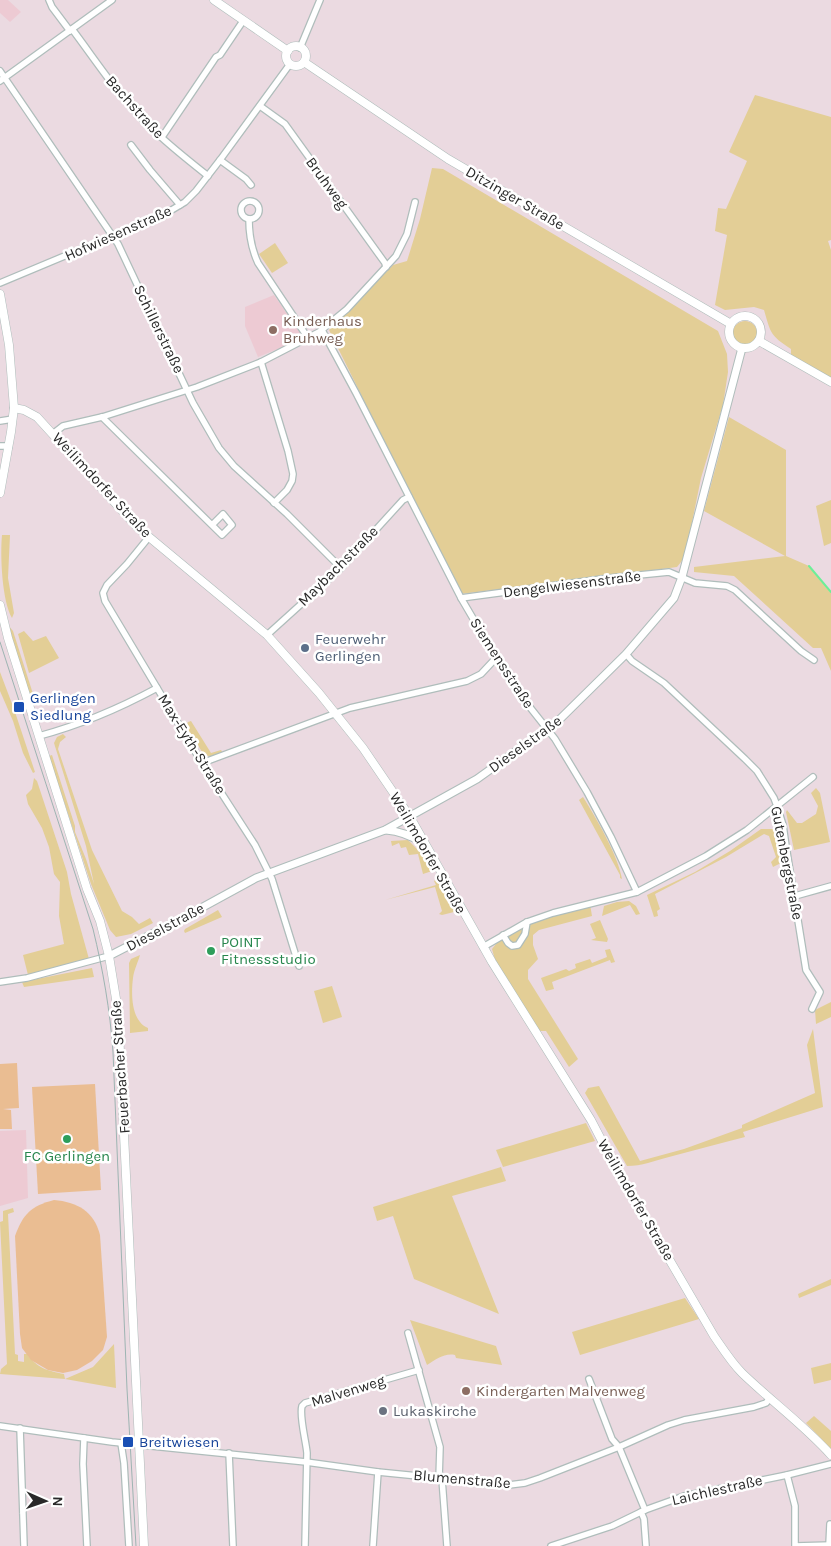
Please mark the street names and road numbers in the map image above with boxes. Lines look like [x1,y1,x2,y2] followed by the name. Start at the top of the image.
[102,72,168,142] street label: Bachstraße
[302,153,352,213] street label: Bruhweg
[462,162,568,234] street label: Ditzinger Straße
[62,201,174,265] street label: Hofwiesenstraße
[130,282,188,376] street label: Schillerstraße
[49,429,155,541] street label: Weilimdorfer Straße
[294,522,382,610] street label: Maybachstraße
[502,567,642,601] street label: Dengelwiesenstraße
[466,614,538,712] street label: Siemensstraße
[154,691,230,797] street label: Max-Eyth-Straße
[485,711,565,777] street label: Dieselstraße
[386,789,470,917] street label: Weilimdorfer Straße
[767,805,807,921] street label: Gutenbergstraße
[123,899,207,955] street label: Dieselstraße
[106,1000,134,1134] street label: Feuerbacher Straße
[594,1136,678,1264] street label: Weilimdorfer Straße
[309,1371,388,1411] street label: Malvenweg
[413,1466,511,1492] street label: Blumenstraße
[670,1471,764,1509] street label: Laichlestraße

